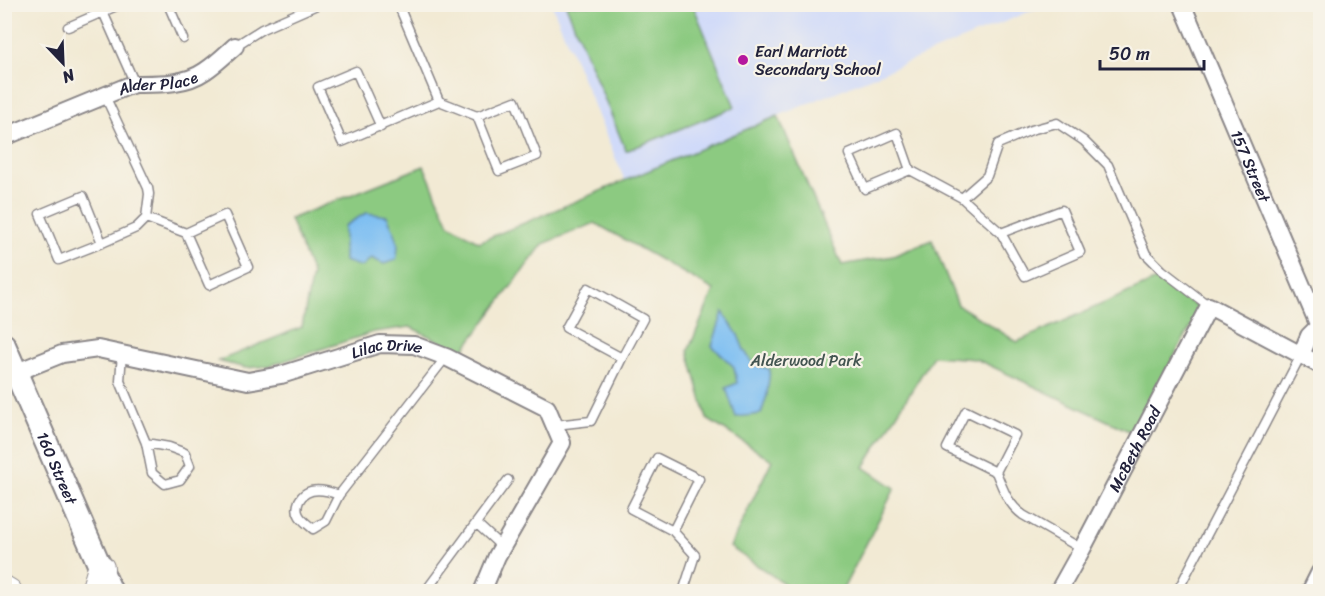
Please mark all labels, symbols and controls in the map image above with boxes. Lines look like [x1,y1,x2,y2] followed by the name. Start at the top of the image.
[33,33,93,93] north arrow
[1100,33,1204,71] scale bar
[755,37,881,84] place label: Earl Marriott Secondary School
[1109,38,1150,70] text: 50 m
[736,53,750,67] marker: Earl Marriott Secondary School
[57,60,80,92] text: N
[112,62,203,104] street label: Alder Place
[1223,125,1279,207] street label: 157 Street
[347,329,427,367] street label: Lilac Drive
[750,346,862,375] park label: Alderwood Park
[1100,400,1169,497] street label: McBeth Road
[29,427,86,509] street label: 160 Street

